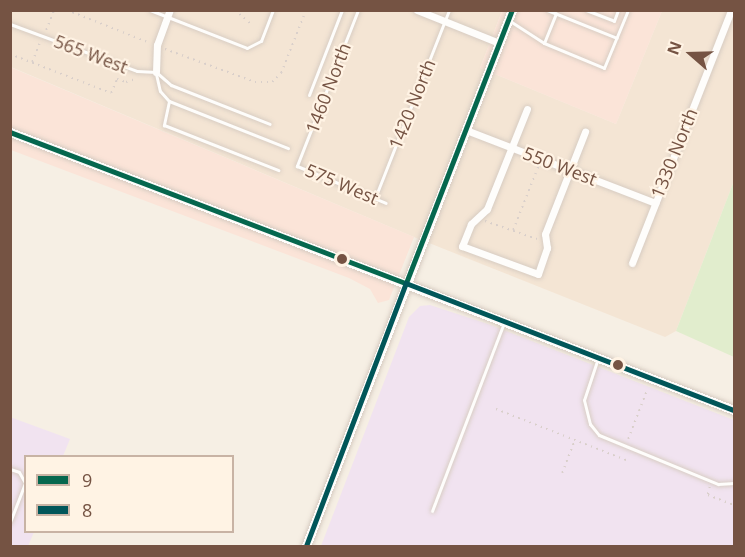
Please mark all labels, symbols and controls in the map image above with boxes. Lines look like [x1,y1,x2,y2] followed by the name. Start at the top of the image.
[661,24,721,84] north arrow
[51,30,131,78] street label: 565 West
[662,38,687,58] text: N
[301,40,355,136] street label: 1460 North
[384,56,440,152] street label: 1420 North
[646,105,702,201] street label: 1330 North
[520,142,600,190] street label: 550 West
[302,159,382,209] street label: 575 West
[336,253,348,265] unlabelled marker
[612,359,624,371] unlabelled marker
[24,455,234,533] legend
[82,468,92,492] text: 9
[82,498,92,522] text: 8

